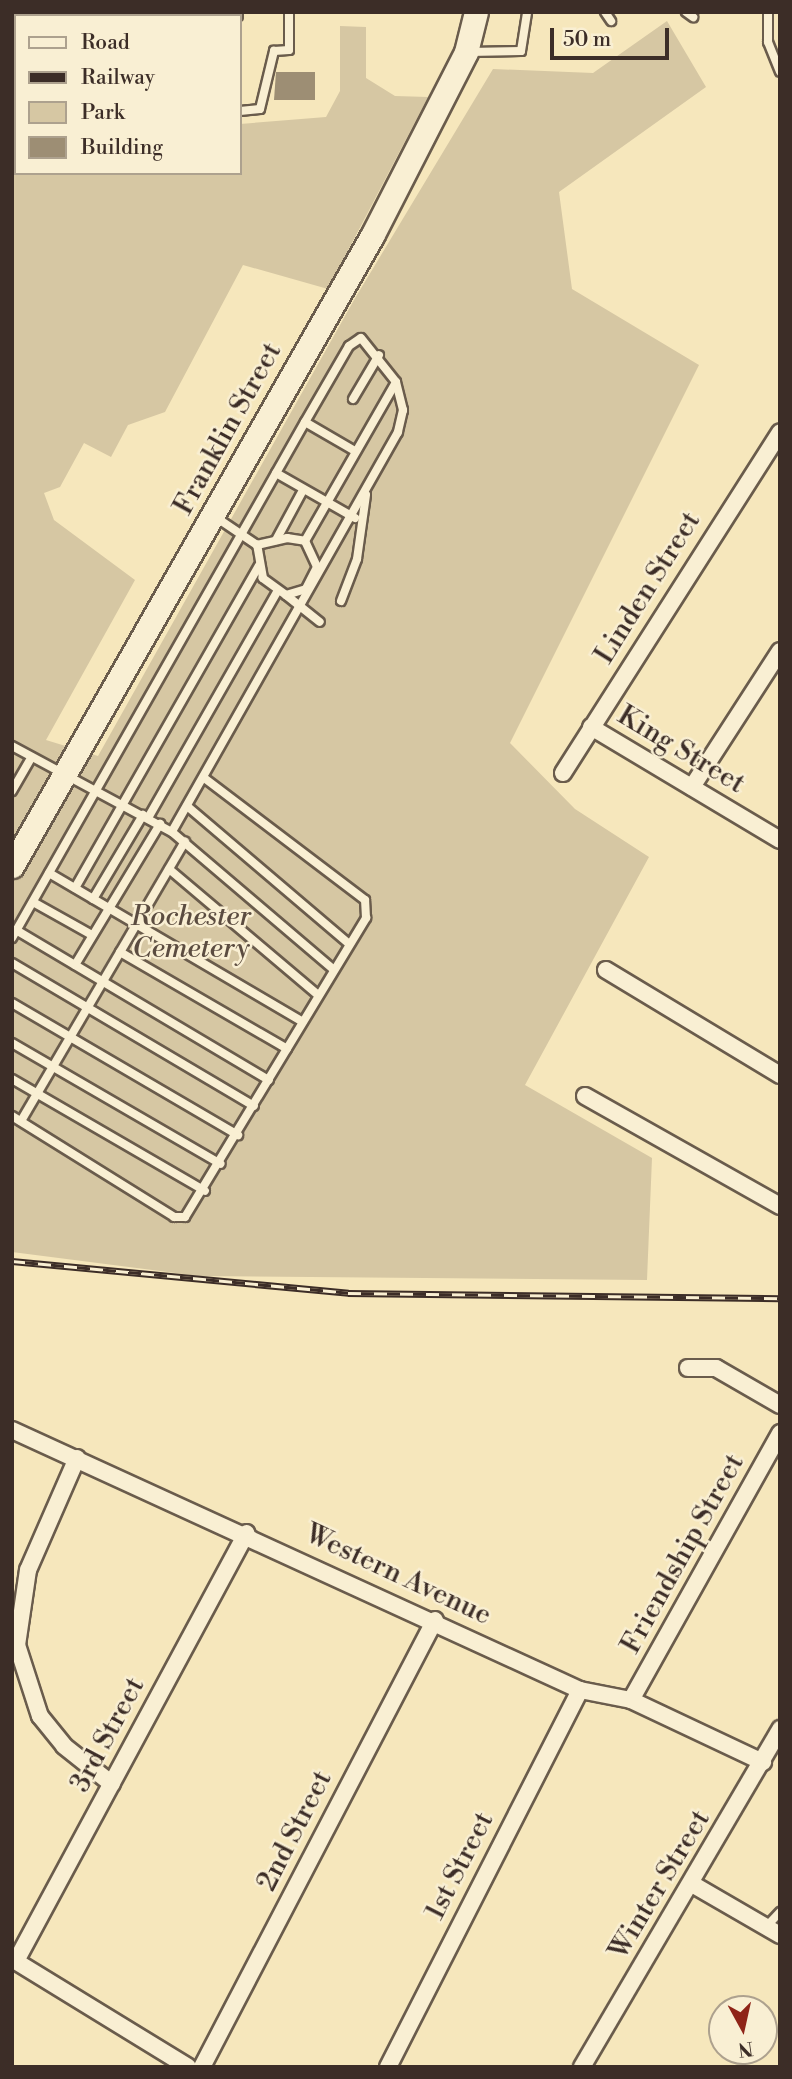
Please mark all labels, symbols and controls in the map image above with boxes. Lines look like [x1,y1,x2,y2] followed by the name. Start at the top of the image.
[14,14,242,175] legend
[554,14,673,58] scale bar
[563,27,611,53] text: 50 m
[81,30,130,56] text: Road
[81,65,155,91] text: Railway
[81,100,125,126] text: Park
[81,135,163,161] text: Building
[167,337,289,521] street label: Franklin Street
[588,506,708,670] street label: Linden Street
[611,699,751,801] street label: King Street
[131,900,251,966] park label: Rochester Cemetery
[614,1448,752,1660] street label: Friendship Street
[300,1517,496,1633] street label: Western Avenue
[64,1672,152,1798] street label: 3rd Street
[250,1765,340,1897] street label: 2nd Street
[602,1804,718,1966] street label: Winter Street
[419,1807,501,1925] street label: 1st Street
[708,1995,778,2065] north arrow
[737,2036,755,2062] text: N

